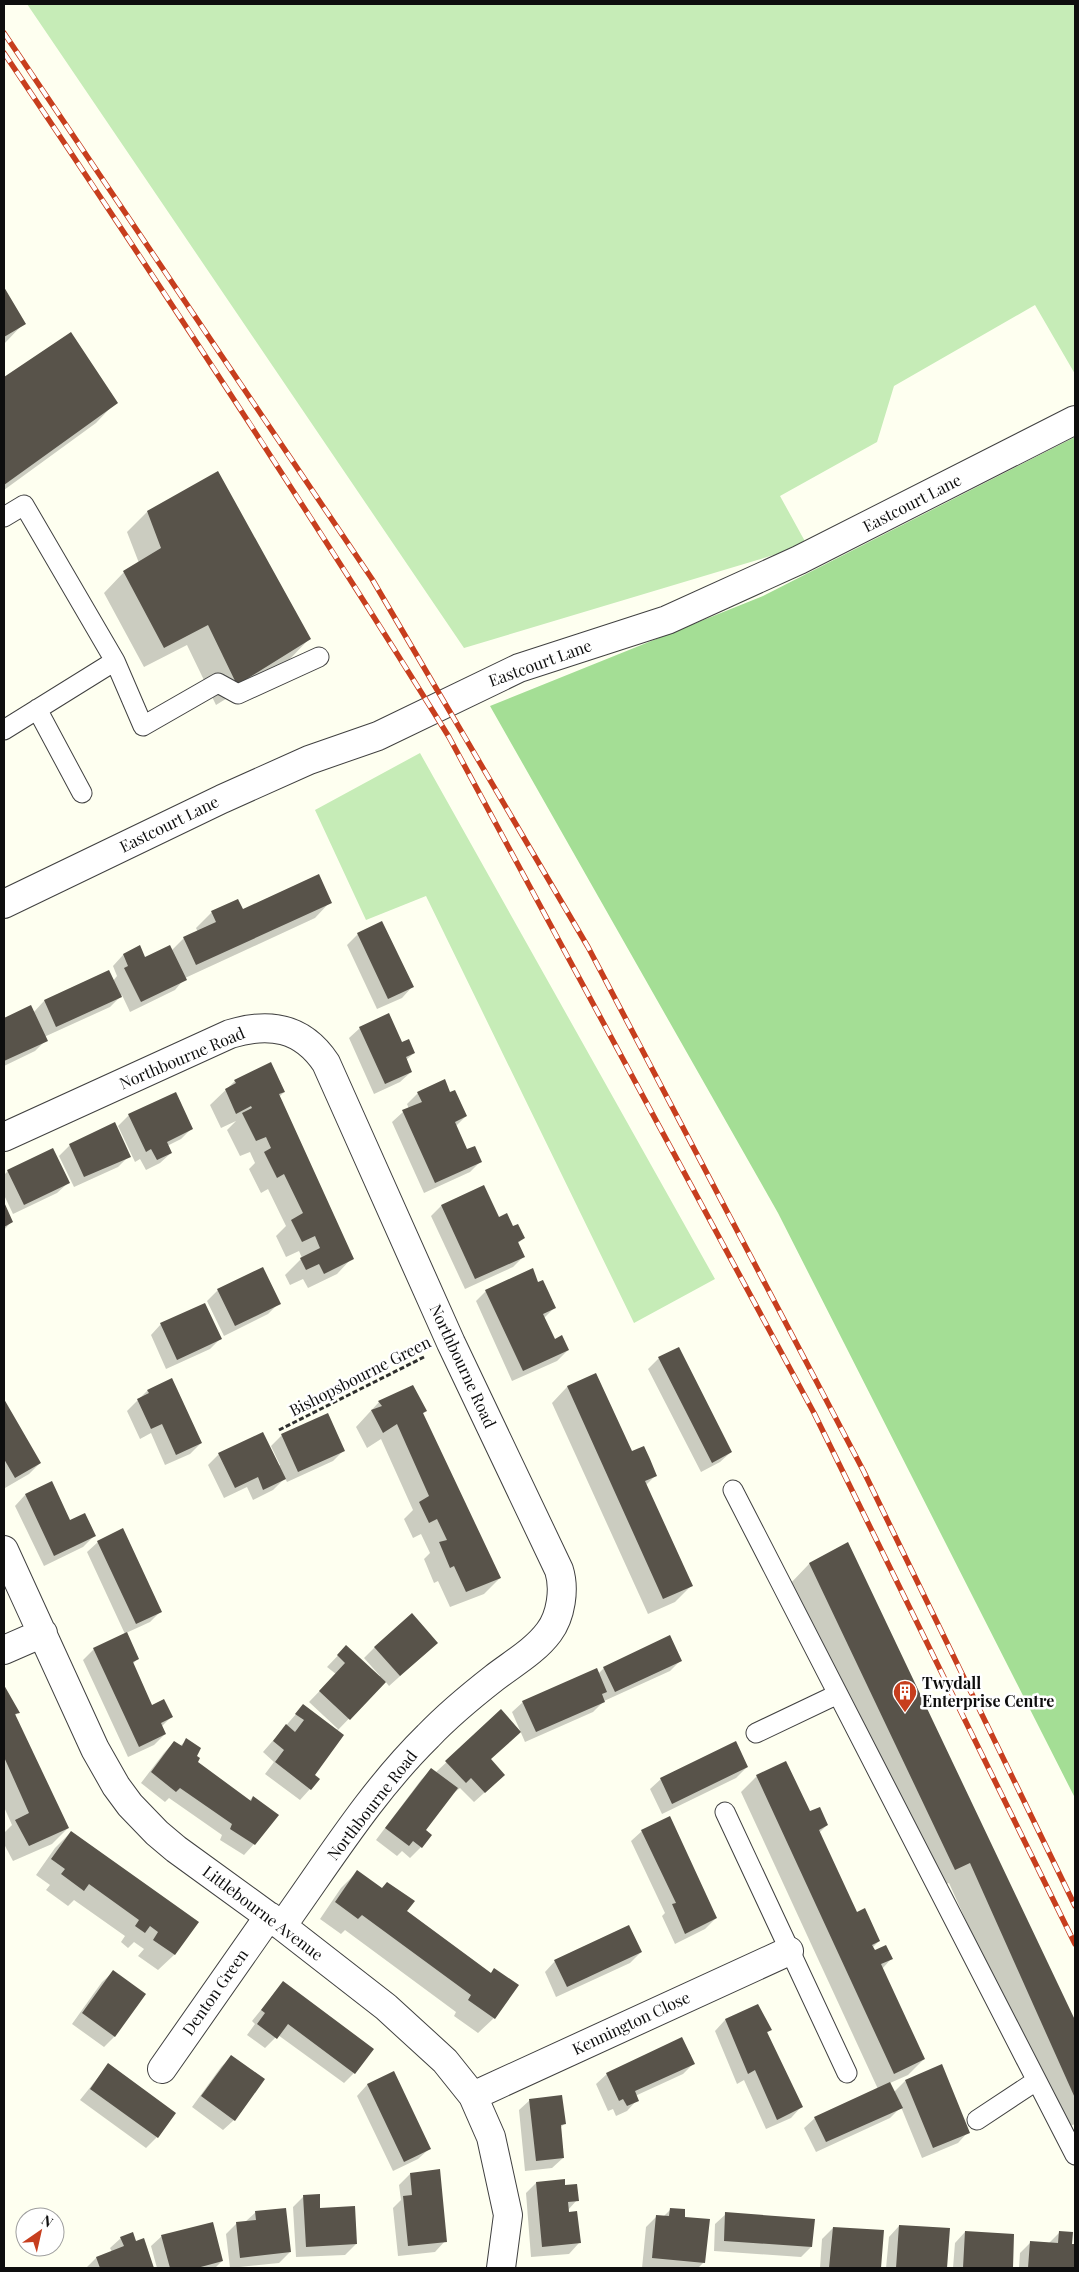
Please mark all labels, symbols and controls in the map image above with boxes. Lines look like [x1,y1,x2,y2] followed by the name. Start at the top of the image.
[859,469,965,536] street label: Eastcourt Lane
[486,634,594,691] street label: Eastcourt Lane
[116,790,222,857] street label: Eastcourt Lane
[116,1022,248,1093] street label: Northbourne Road
[426,1301,501,1431] street label: Northbourne Road
[286,1331,434,1420] street label: Bishopsbourne Green
[922,1672,1054,1711] place label: Twydall Enterprise Centre
[892,1679,918,1713] building icon: Twydall Enterprise Centre
[322,1745,421,1864] street label: Northbourne Road
[199,1860,328,1965] street label: Littlebourne Avenue
[177,1944,252,2039] street label: Denton Green
[569,1986,693,2059] street label: Kennington Close
[15,2207,65,2257] north arrow
[38,2210,57,2232] text: N

